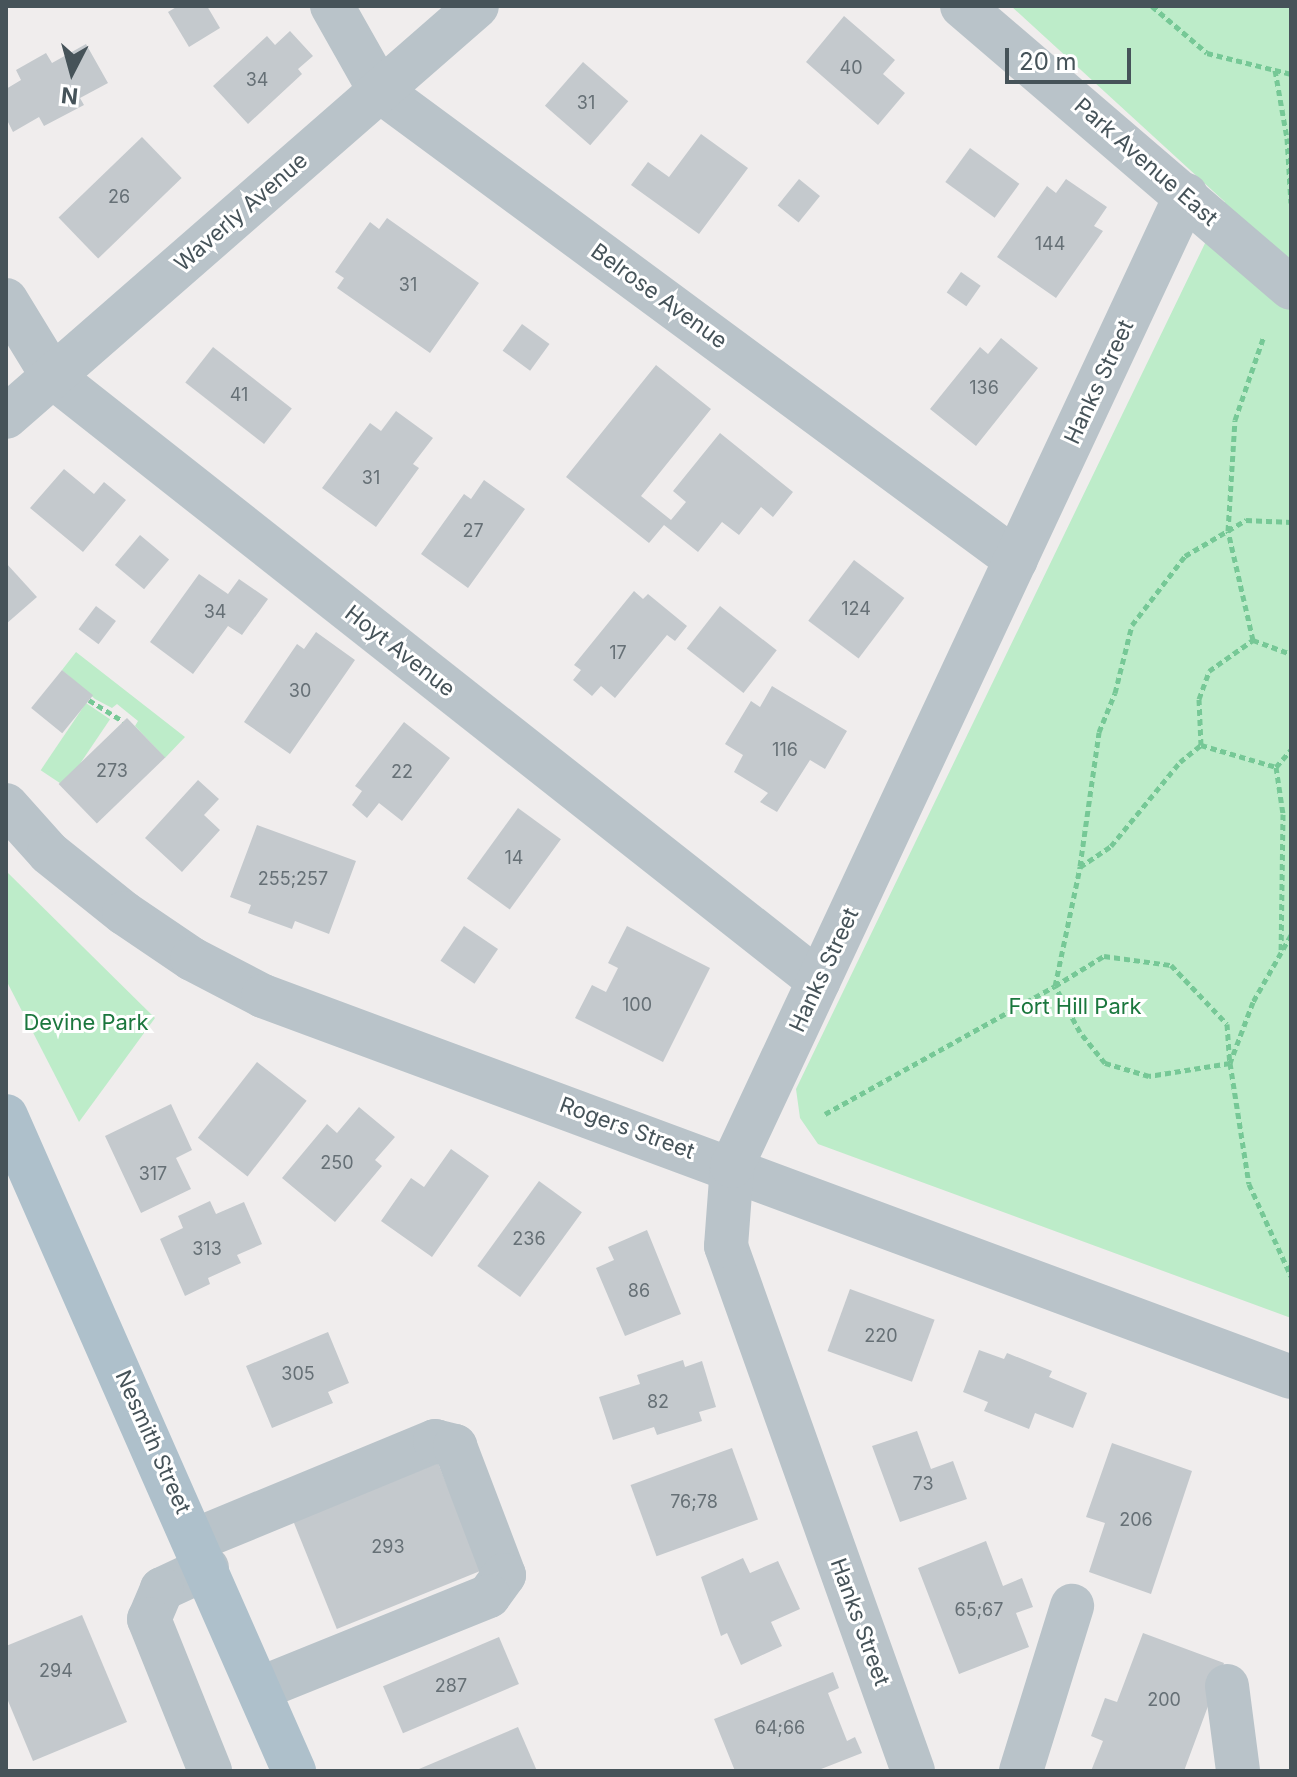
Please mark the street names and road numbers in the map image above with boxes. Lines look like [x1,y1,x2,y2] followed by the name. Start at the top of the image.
[1069,93,1223,231] street label: Park Avenue East
[169,147,313,277] street label: Waverly Avenue
[586,238,732,354] street label: Belrose Avenue
[1059,316,1139,448] street label: Hanks Street
[340,600,460,702] street label: Hoyt Avenue
[784,904,864,1036] street label: Hanks Street
[556,1091,698,1165] street label: Rogers Street
[110,1366,196,1518] street label: Nesmith Street
[825,1555,895,1689] street label: Hanks Street

